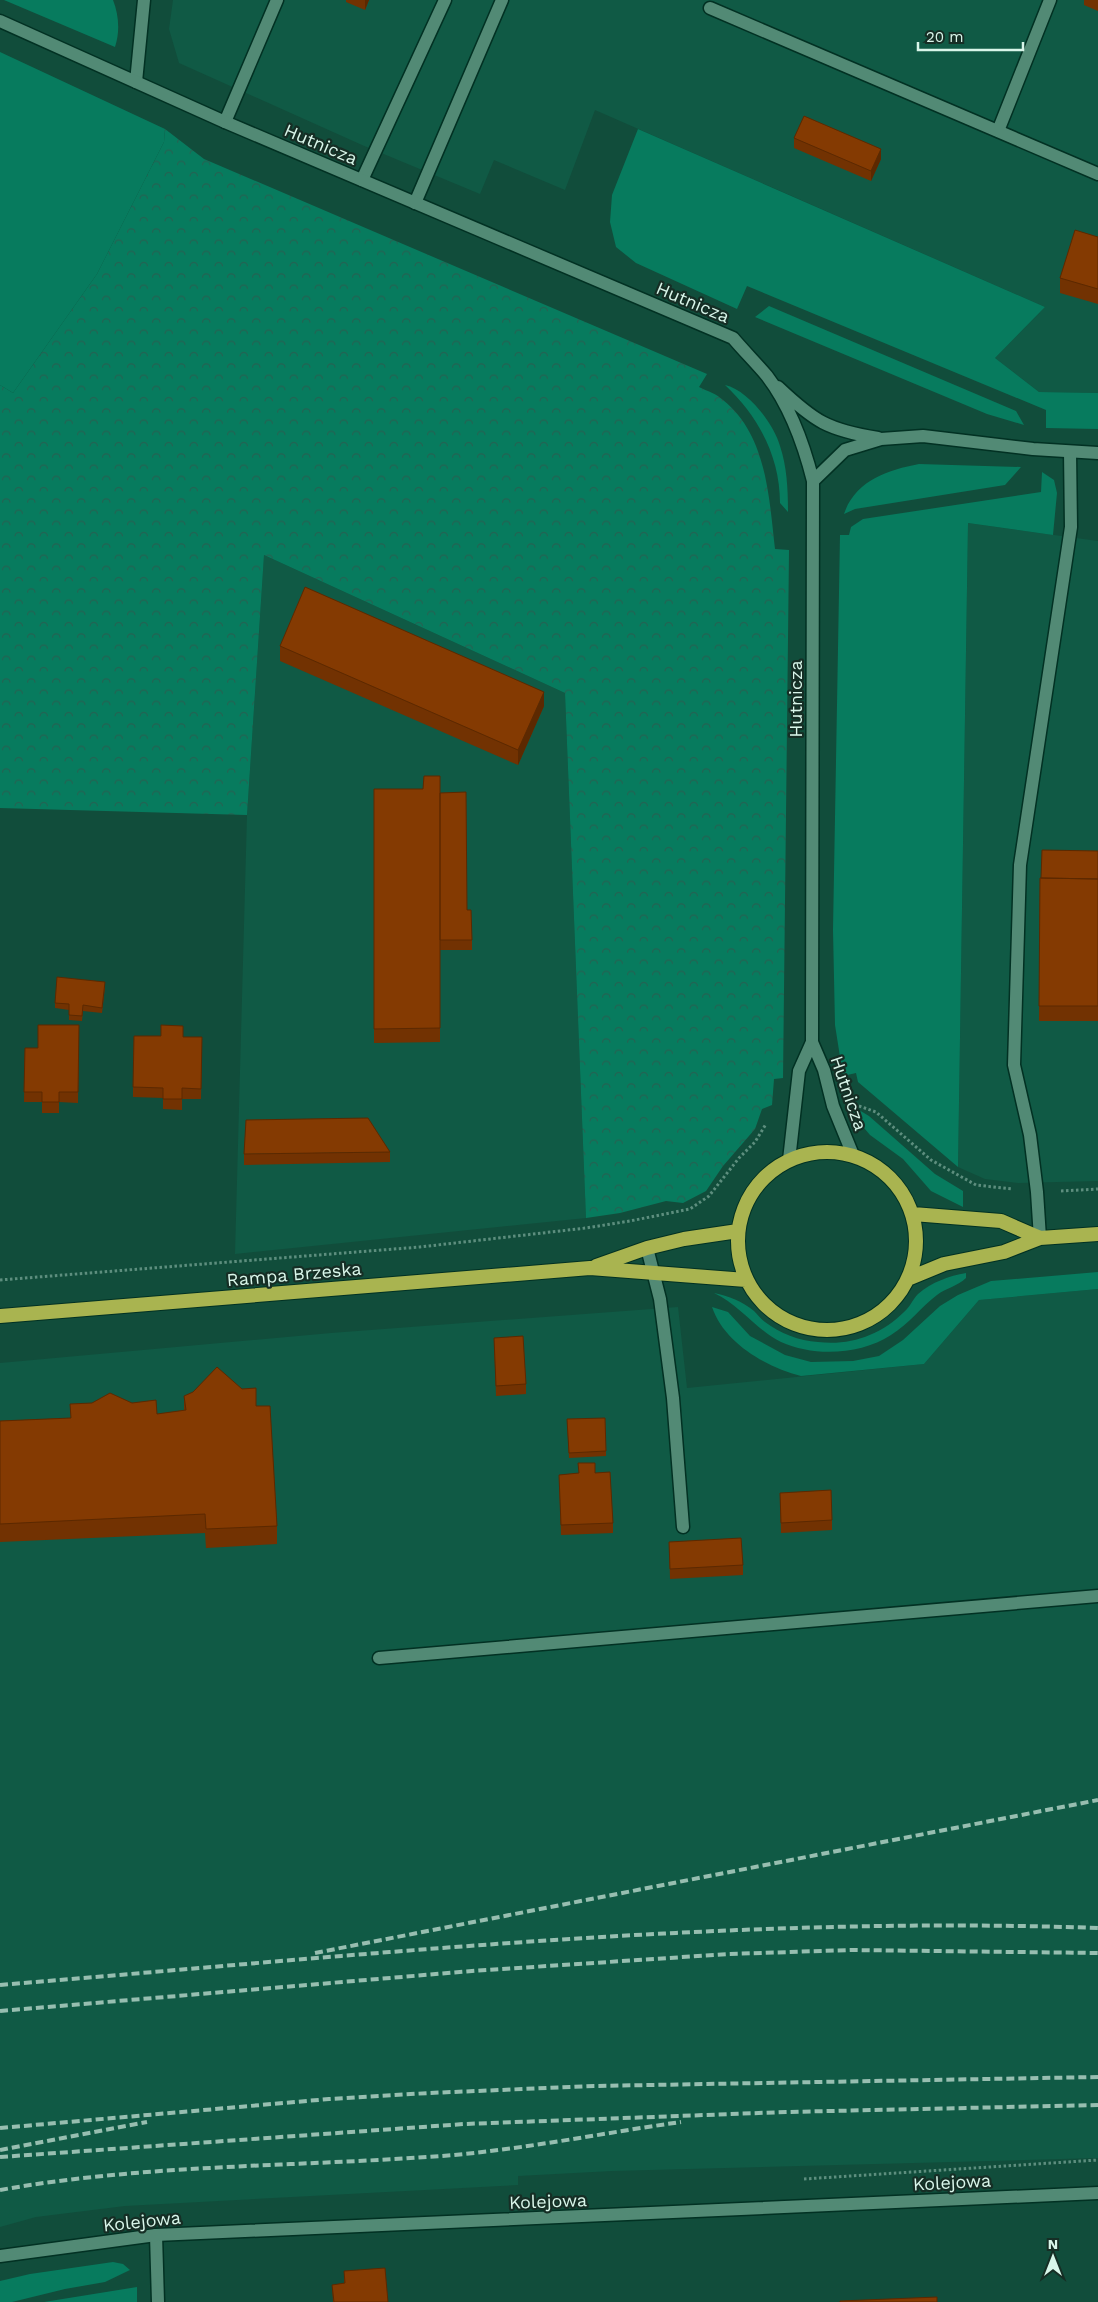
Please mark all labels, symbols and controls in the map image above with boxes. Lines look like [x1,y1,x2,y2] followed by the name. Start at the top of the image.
[918,20,1023,52] scale bar
[926,28,964,46] text: 20 m
[281,119,361,169] street label: Hutnicza
[653,277,733,327] street label: Hutnicza
[785,660,806,738] street label: Hutnicza
[826,1053,872,1133] street label: Hutnicza
[226,1258,362,1290] street label: Rampa Brzeska
[912,2169,992,2195] street label: Kolejowa
[509,2189,587,2213] street label: Kolejowa
[102,2206,182,2236] street label: Kolejowa
[1028,2232,1078,2282] north arrow
[1048,2236,1058,2252] text: N

